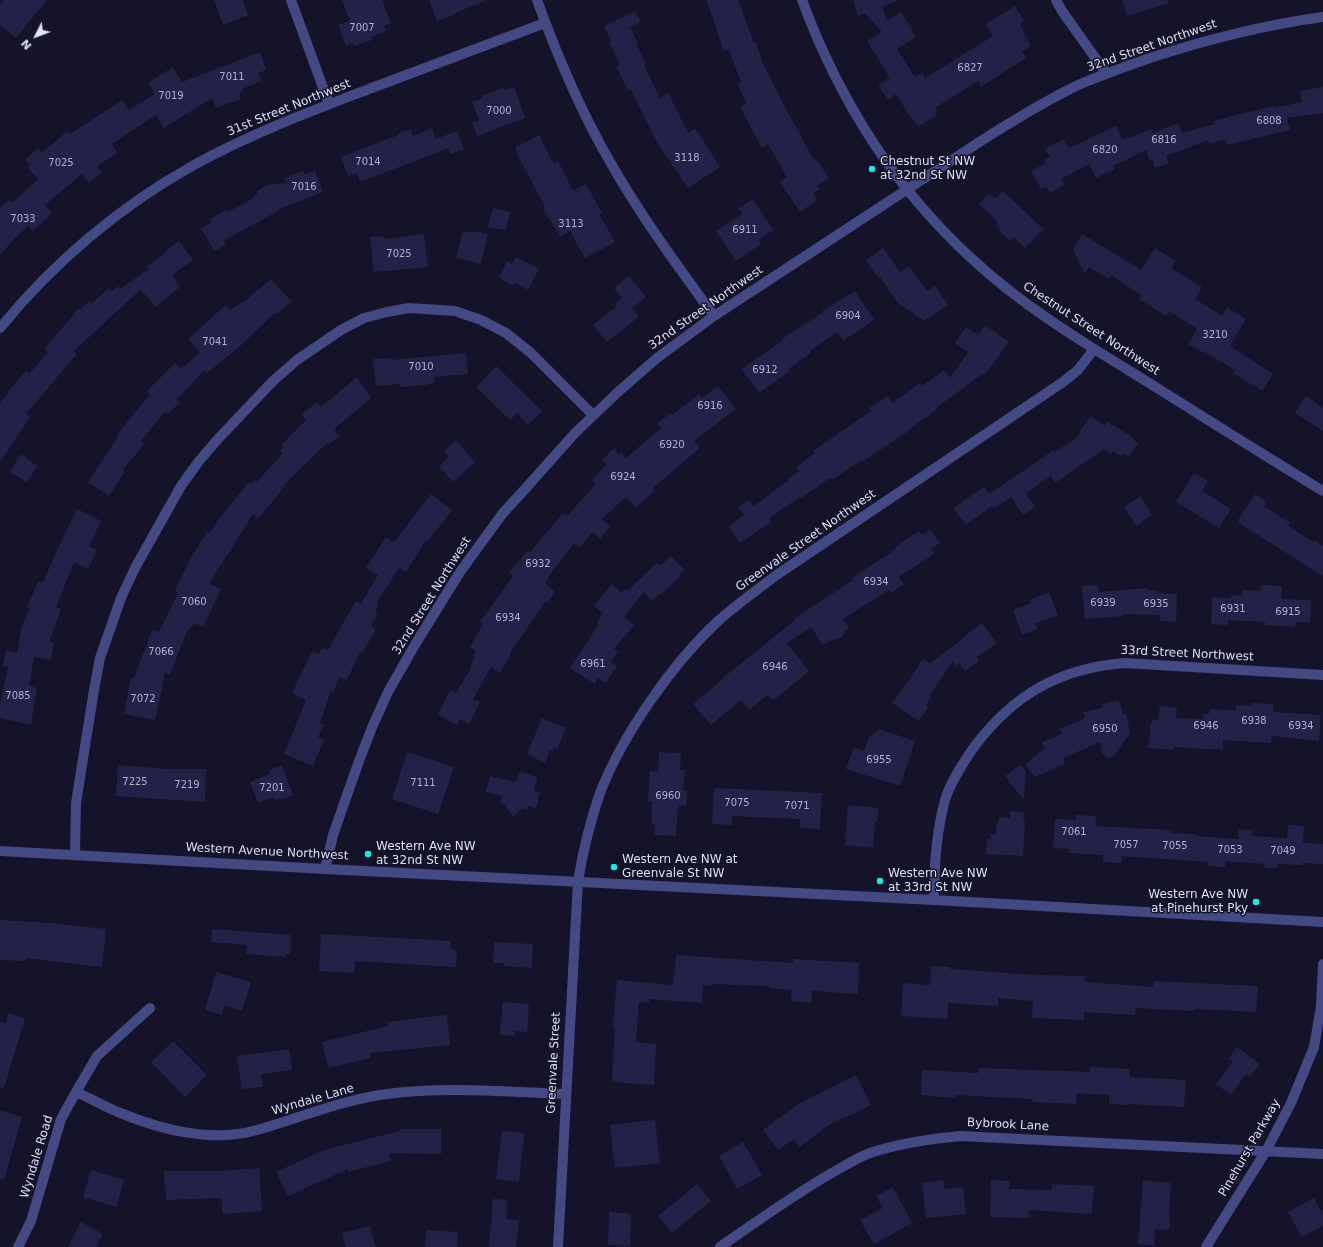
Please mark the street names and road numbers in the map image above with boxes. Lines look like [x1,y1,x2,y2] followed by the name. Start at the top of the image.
[1085,17,1219,75] street label: 32nd Street Northwest
[225,77,353,139] street label: 31st Street Northwest
[646,263,766,353] street label: 32nd Street Northwest
[1020,279,1162,379] street label: Chestnut Street Northwest
[733,487,879,595] street label: Greenvale Street Northwest
[390,534,474,658] street label: 32nd Street Northwest
[1120,643,1254,665] street label: 33rd Street Northwest
[185,841,349,863] street label: Western Avenue Northwest
[544,1012,564,1114] street label: Greenvale Street
[270,1081,356,1119] street label: Wyndale Lane
[1216,1097,1284,1199] street label: Pinehurst Parkway
[18,1114,56,1200] street label: Wyndale Road
[967,1116,1049,1134] street label: Bybrook Lane

